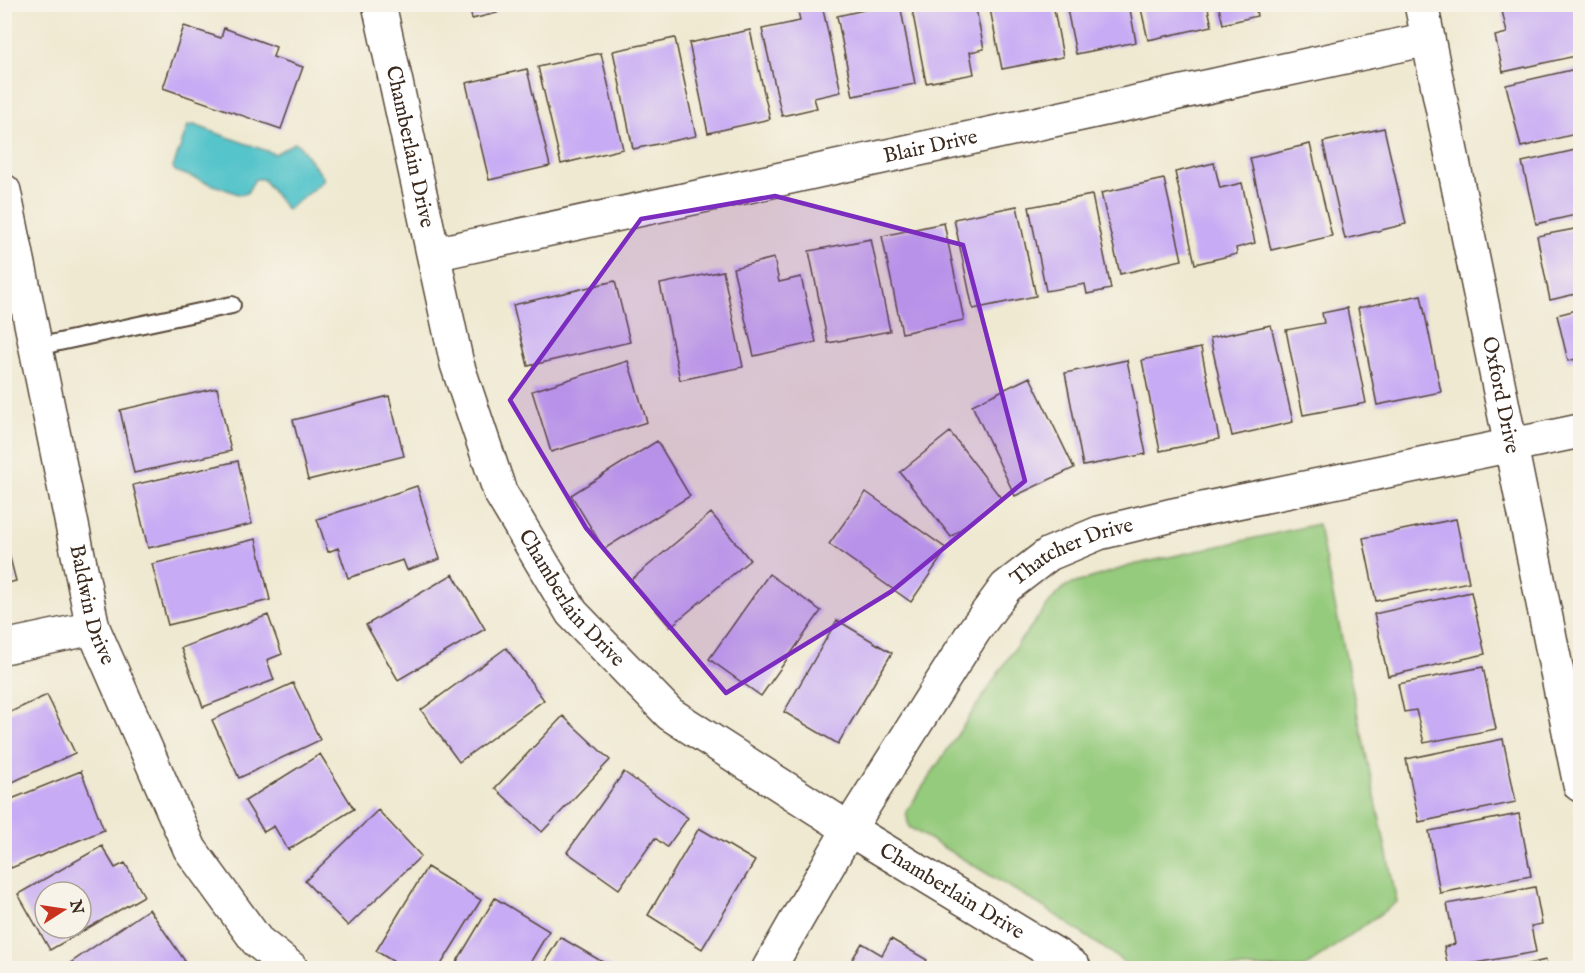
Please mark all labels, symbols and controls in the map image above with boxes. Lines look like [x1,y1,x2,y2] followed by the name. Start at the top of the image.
[379,63,441,231] street label: Chamberlain Drive
[881,123,980,170] street label: Blair Drive
[1476,334,1526,456] street label: Oxford Drive
[1005,512,1136,592] street label: Thatcher Drive
[512,525,631,673] street label: Chamberlain Drive
[63,542,121,669] street label: Baldwin Drive
[874,837,1030,946] street label: Chamberlain Drive
[33,880,93,940] north arrow
[64,897,87,916] text: N

